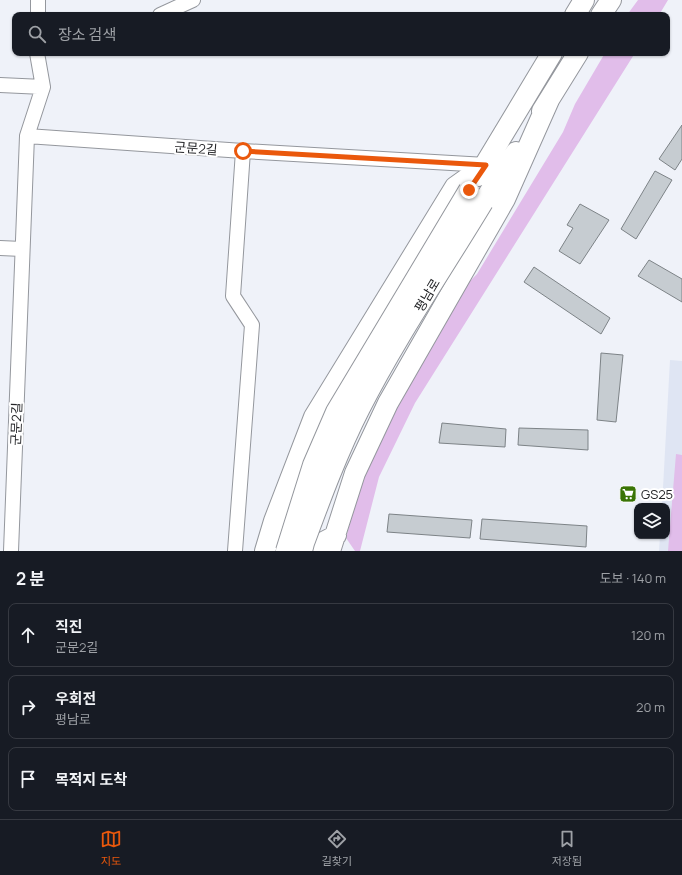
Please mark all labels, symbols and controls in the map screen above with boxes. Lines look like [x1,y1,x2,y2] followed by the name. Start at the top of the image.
[12,12,670,56] search box
[26,23,48,45] icon: search
[58,24,116,45] text: 장소 검색
[174,138,218,158] street label: 군문2길
[234,142,252,160] route start
[460,181,478,199] route end
[410,275,444,315] street label: 평남로
[6,402,26,446] street label: 군문2길
[618,484,638,504] supermarket icon: GS25
[641,485,673,503] place label: GS25
[634,503,670,539] map controls
[634,503,670,539] button: layers
[16,567,45,590] text: 2 분
[600,569,666,587] text: 도보 · 140 m
[55,616,83,637] text: 직진
[17,624,39,646] icon: ahead
[631,626,665,644] text: 120 m
[55,638,98,656] text: 군문2길
[55,688,96,709] text: 우회전
[17,696,39,718] icon: right
[636,698,665,716] text: 20 m
[55,710,91,728] text: 평남로
[17,768,39,790] icon: arrive
[55,769,127,790] text: 목적지 도착
[100,828,122,868] tab: 지도
[322,828,352,868] tab: 길찾기
[552,828,582,868] tab: 저장됨

